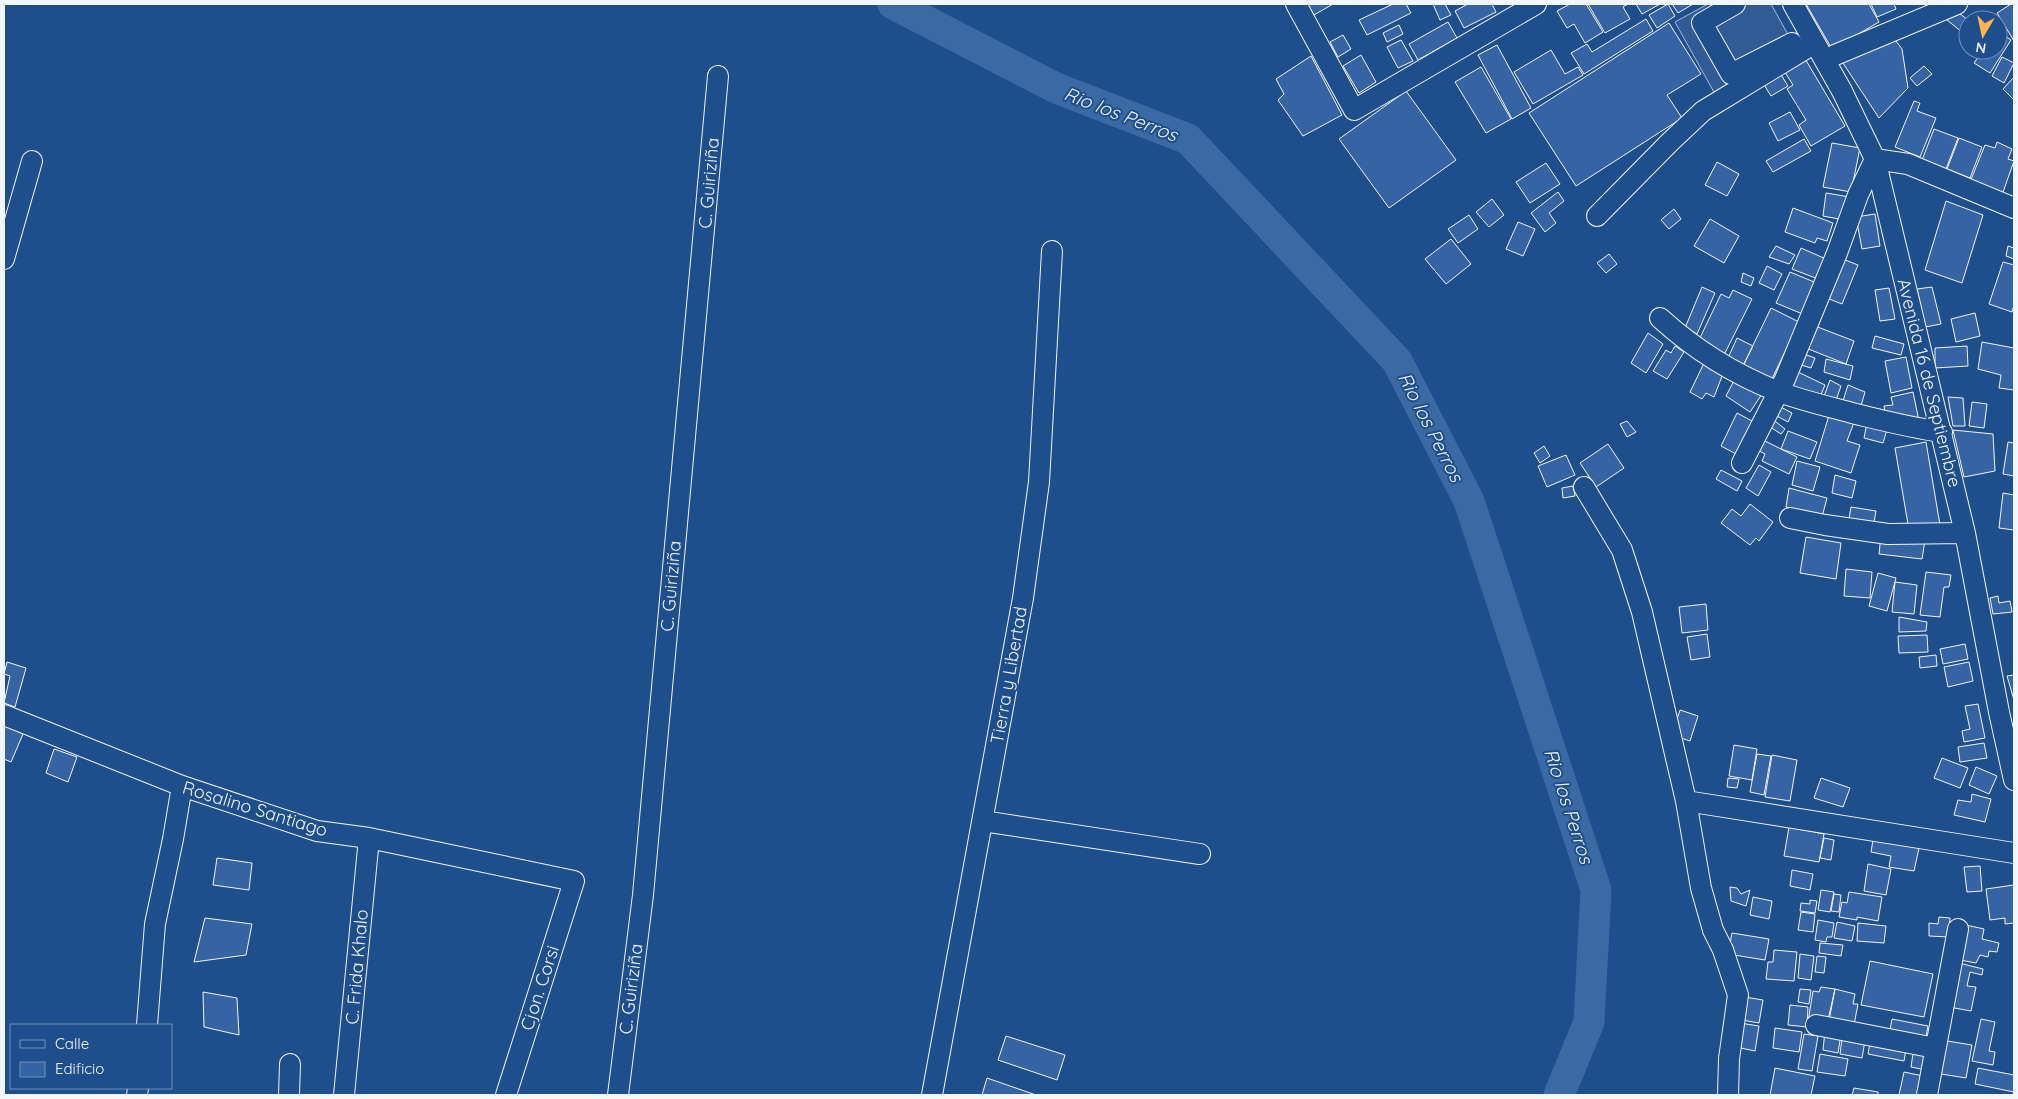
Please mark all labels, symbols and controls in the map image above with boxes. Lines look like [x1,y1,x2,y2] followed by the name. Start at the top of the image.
[1958,10,2008,60] north arrow
[1974,38,1987,58] text: N
[1061,81,1182,147] water label: Rio los Perros
[693,137,724,229] street label: C. Guiriziña
[1892,276,1967,490] street label: Avenida 16 de Septiembre
[1393,368,1469,487] water label: Rio los Perros
[655,540,686,632] street label: C. Guiriziña
[985,605,1032,745] street label: Tierra y Libertad
[1539,745,1599,868] water label: Rio los Perros
[180,776,331,842] street label: Rosalino Santiago
[340,908,373,1026] street label: C. Frida Khalo
[515,942,564,1033] street label: Cjon. Corsi
[614,942,647,1036] street label: C. Guiriziña
[10,1024,172,1089] legend
[55,1034,89,1053] text: Calle
[55,1059,104,1078] text: Edificio

